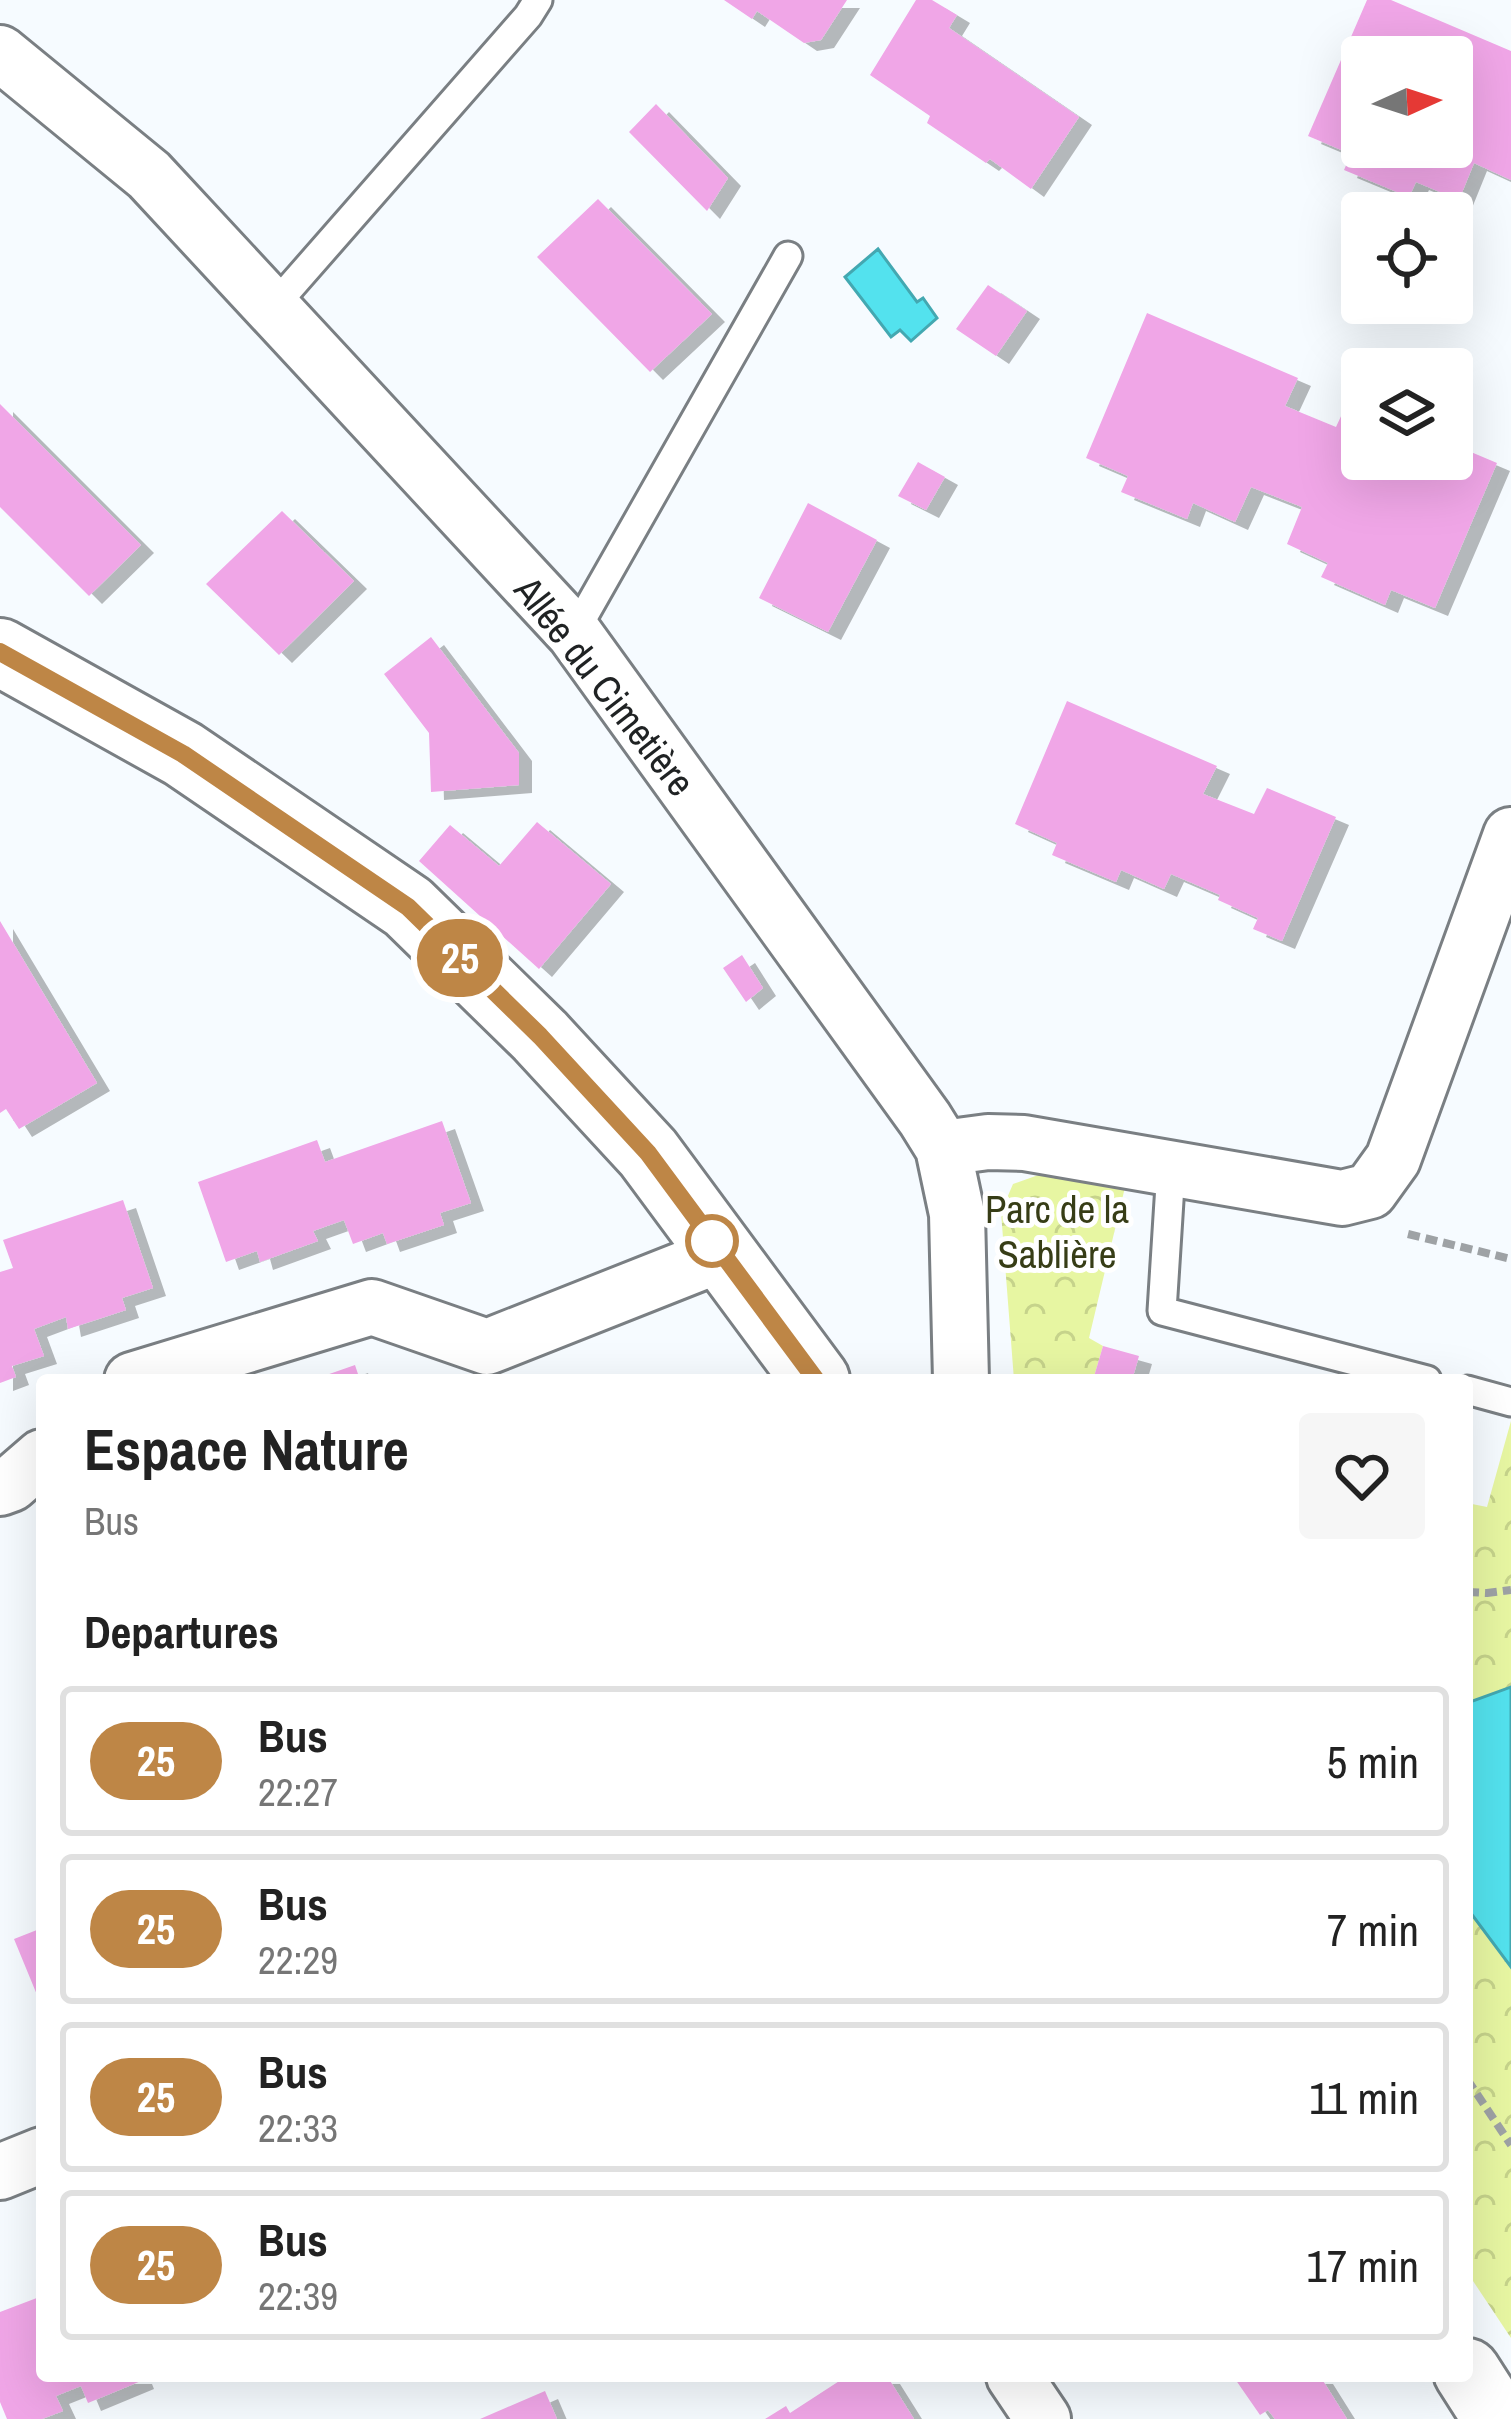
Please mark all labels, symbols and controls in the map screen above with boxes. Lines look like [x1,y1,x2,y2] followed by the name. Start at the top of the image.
[1341,36,1473,168] north arrow
[1341,36,1473,480] map controls
[1341,192,1473,324] button: locate
[1341,348,1473,480] button: layers
[502,565,707,806] street label: Allée du Cimetière
[406,919,514,997] line badge: 25
[441,930,479,986] text: 25
[985,1183,1129,1280] park label: Parc de la Sablière
[687,1216,737,1266] unlabelled marker
[84,1411,409,1488] text: Espace Nature
[1299,1413,1425,1539] button: heart
[84,1495,139,1547] text: Bus
[84,1601,279,1662] text: Departures
[258,1705,328,1766] text: Bus
[1327,1731,1419,1792] text: 5 min
[137,1733,175,1789] text: 25
[258,1766,338,1818] text: 22:27
[258,1873,328,1934] text: Bus
[1327,1899,1419,1960] text: 7 min
[137,1901,175,1957] text: 25
[258,1934,338,1986] text: 22:29
[258,2041,328,2102] text: Bus
[1309,2067,1419,2128] text: 11 min
[137,2069,175,2125] text: 25
[258,2102,338,2154] text: 22:33
[258,2209,328,2270] text: Bus
[1306,2235,1419,2296] text: 17 min
[137,2237,175,2293] text: 25
[258,2270,338,2322] text: 22:39

